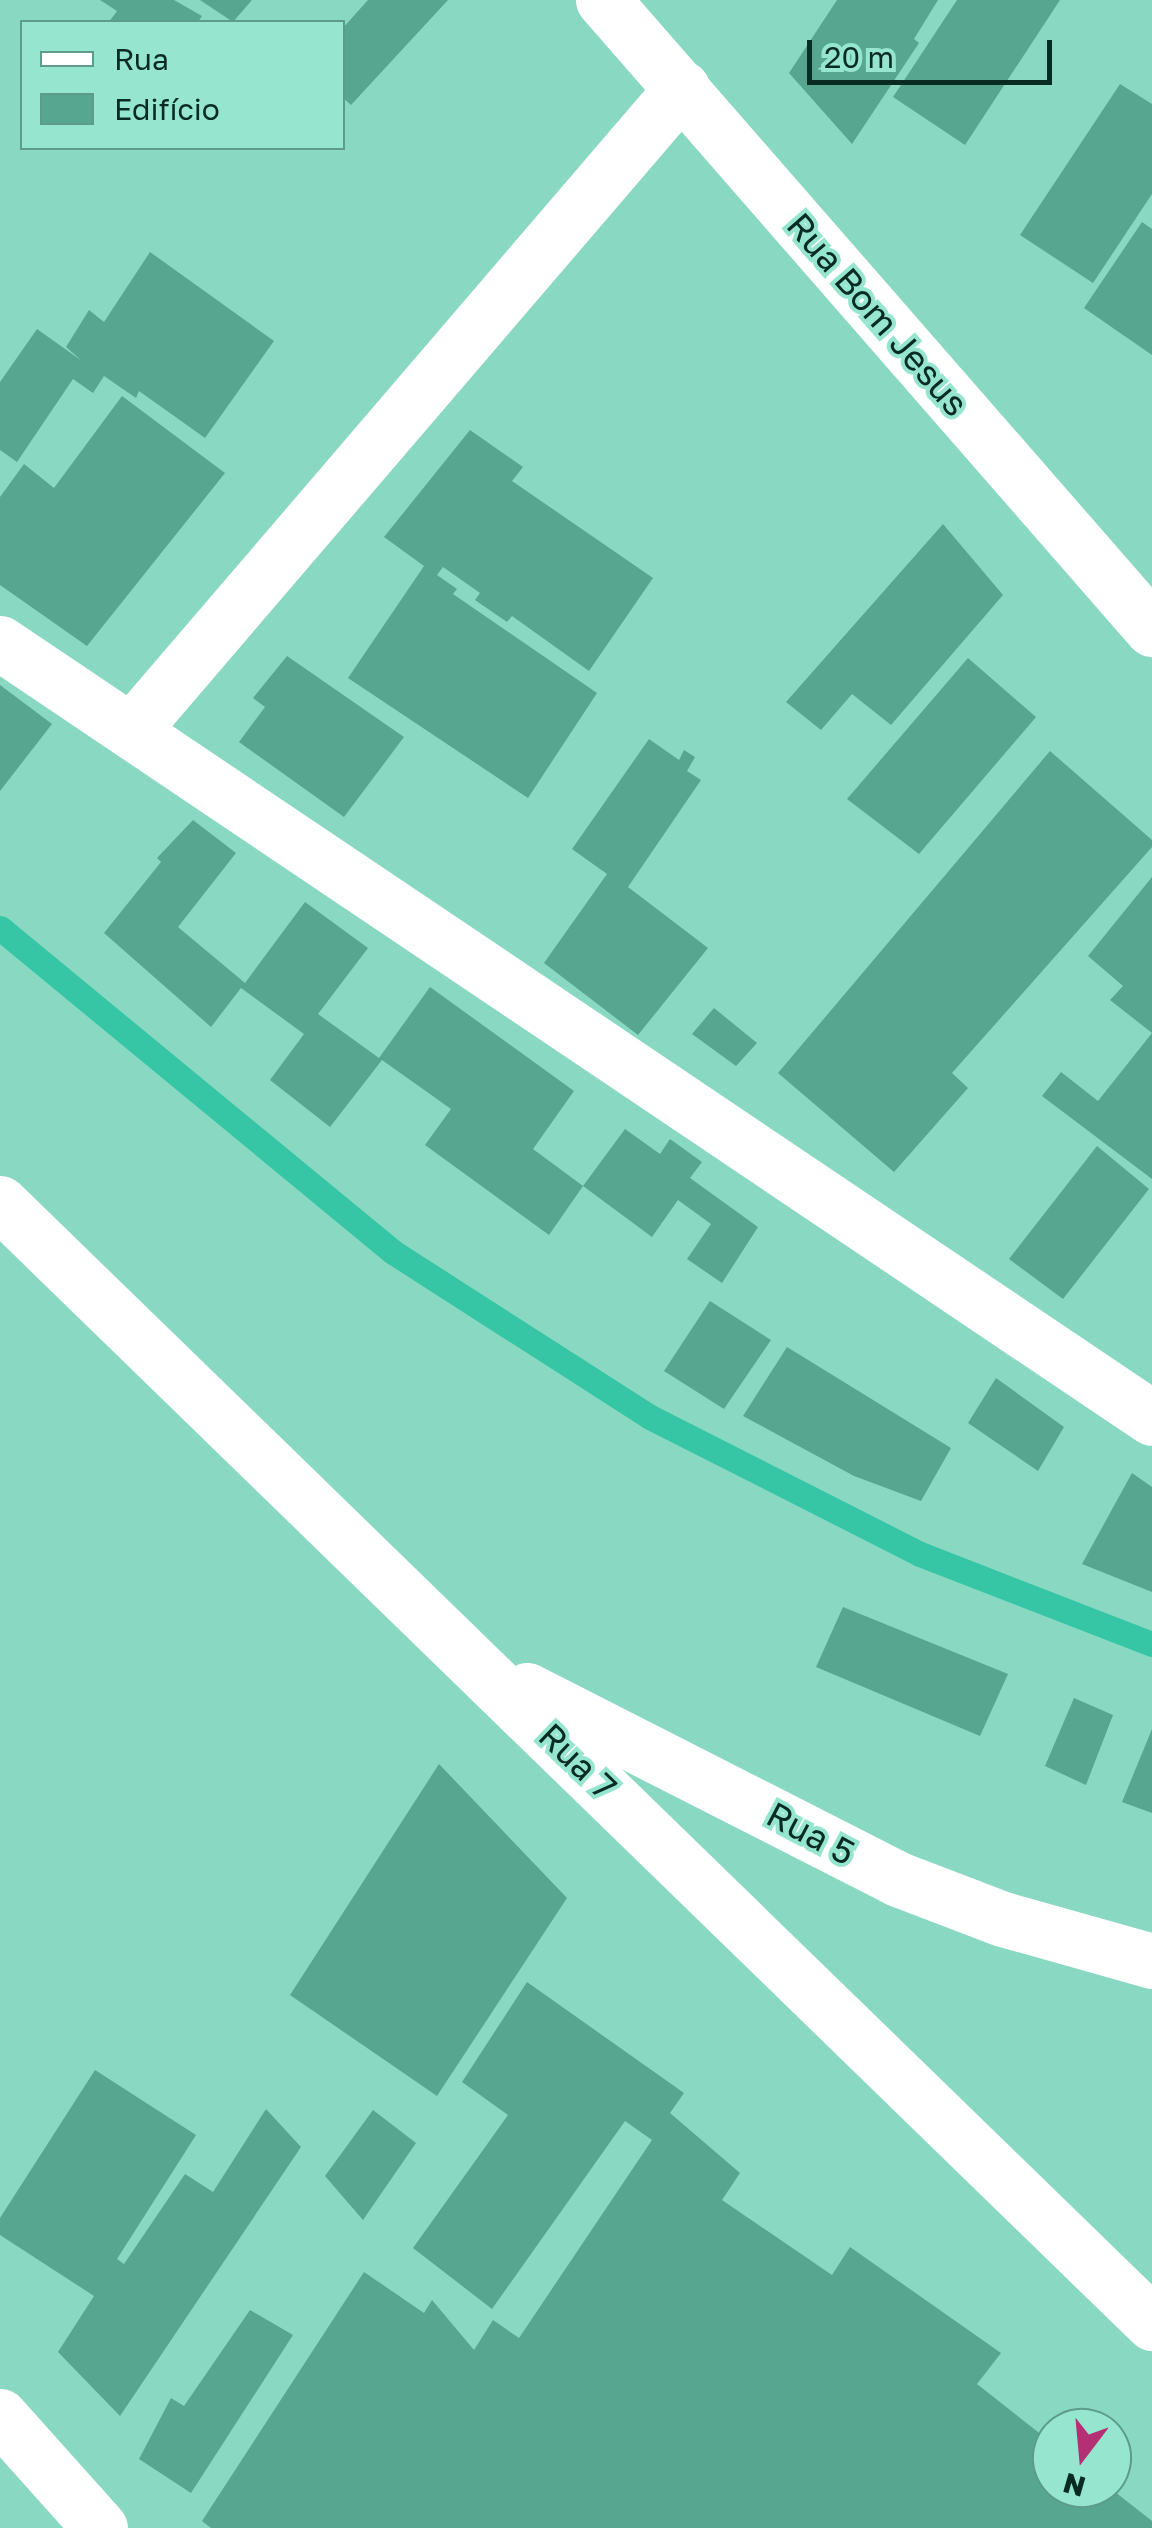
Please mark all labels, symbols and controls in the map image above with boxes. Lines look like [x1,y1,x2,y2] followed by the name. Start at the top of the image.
[20,20,345,150] legend
[812,20,1057,82] scale bar
[824,39,894,75] text: 20 m
[114,41,169,77] text: Rua
[114,91,220,127] text: Edifício
[779,204,977,424] street label: Rua Bom Jesus
[531,1714,625,1808] street label: Rua 7
[760,1793,862,1873] street label: Rua 5
[1032,2408,1132,2508] north arrow
[1059,2467,1089,2504] text: N

